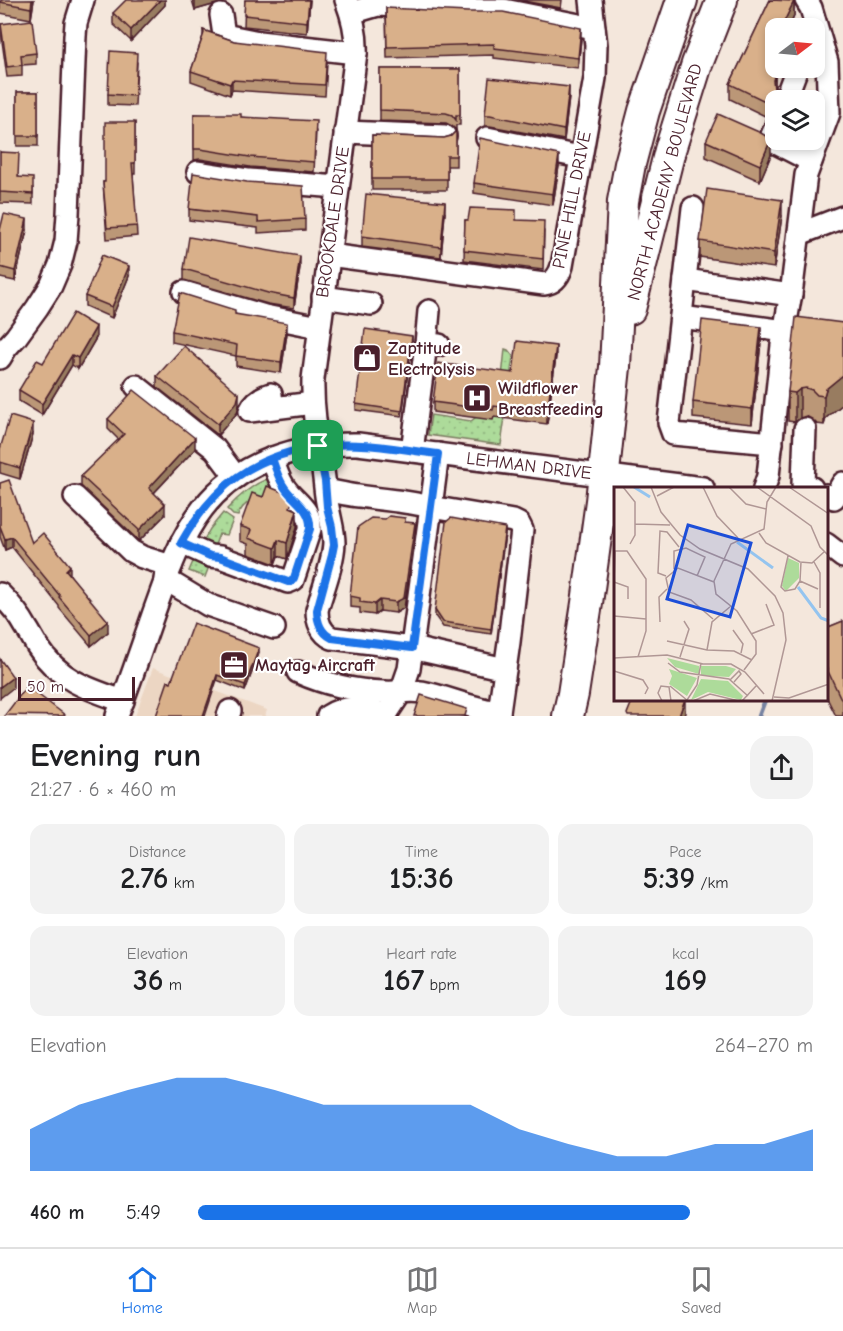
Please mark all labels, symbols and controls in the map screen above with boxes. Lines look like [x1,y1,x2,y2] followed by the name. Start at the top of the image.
[765,18,825,78] north arrow
[765,18,825,150] map controls
[623,61,707,303] street label: NORTH ACADEMY BOULEVARD
[765,90,825,150] button: layers
[548,129,596,270] street label: PINE HILL DRIVE
[312,145,354,299] street label: BROOKDALE DRIVE
[388,338,475,380] place label: Zaptitude Electrolysis
[351,342,383,374] shop icon: Zaptitude Electrolysis
[498,378,604,420] place label: Wildflower Breastfeeding
[461,382,493,414] hospital icon: Wildflower Breastfeeding
[292,420,343,471] pin
[301,429,334,462] icon: arrive
[465,448,593,484] street label: LEHMAN DRIVE
[614,487,828,701] inset map
[218,649,250,681] office icon: Maytag Aircraft
[255,655,376,676] place label: Maytag Aircraft
[18,674,135,702] scale bar
[27,678,64,696] text: 50 m
[30,736,201,774] text: Evening run
[750,736,813,799] button: share
[30,778,176,801] text: 21:27 · 6 × 460 m
[129,843,186,861] text: Distance
[405,843,438,861] text: Time
[669,843,702,861] text: Pace
[120,861,168,896] text: 2.76
[389,861,454,896] text: 15:36
[643,861,695,896] text: 5:39
[168,874,195,892] text: km
[695,874,728,892] text: /km
[127,945,188,963] text: Elevation
[386,945,457,963] text: Heart rate
[672,945,699,963] text: kcal
[133,963,163,998] text: 36
[383,963,424,998] text: 167
[664,963,707,998] text: 169
[163,976,182,994] text: m
[424,976,460,994] text: bpm
[30,1034,107,1057] text: Elevation
[715,1034,813,1057] text: 264–270 m
[30,1201,84,1224] text: 460 m
[126,1201,161,1224] text: 5:49
[121,1263,163,1317] tab: Home
[406,1263,439,1317] tab: Map
[682,1263,722,1317] tab: Saved

